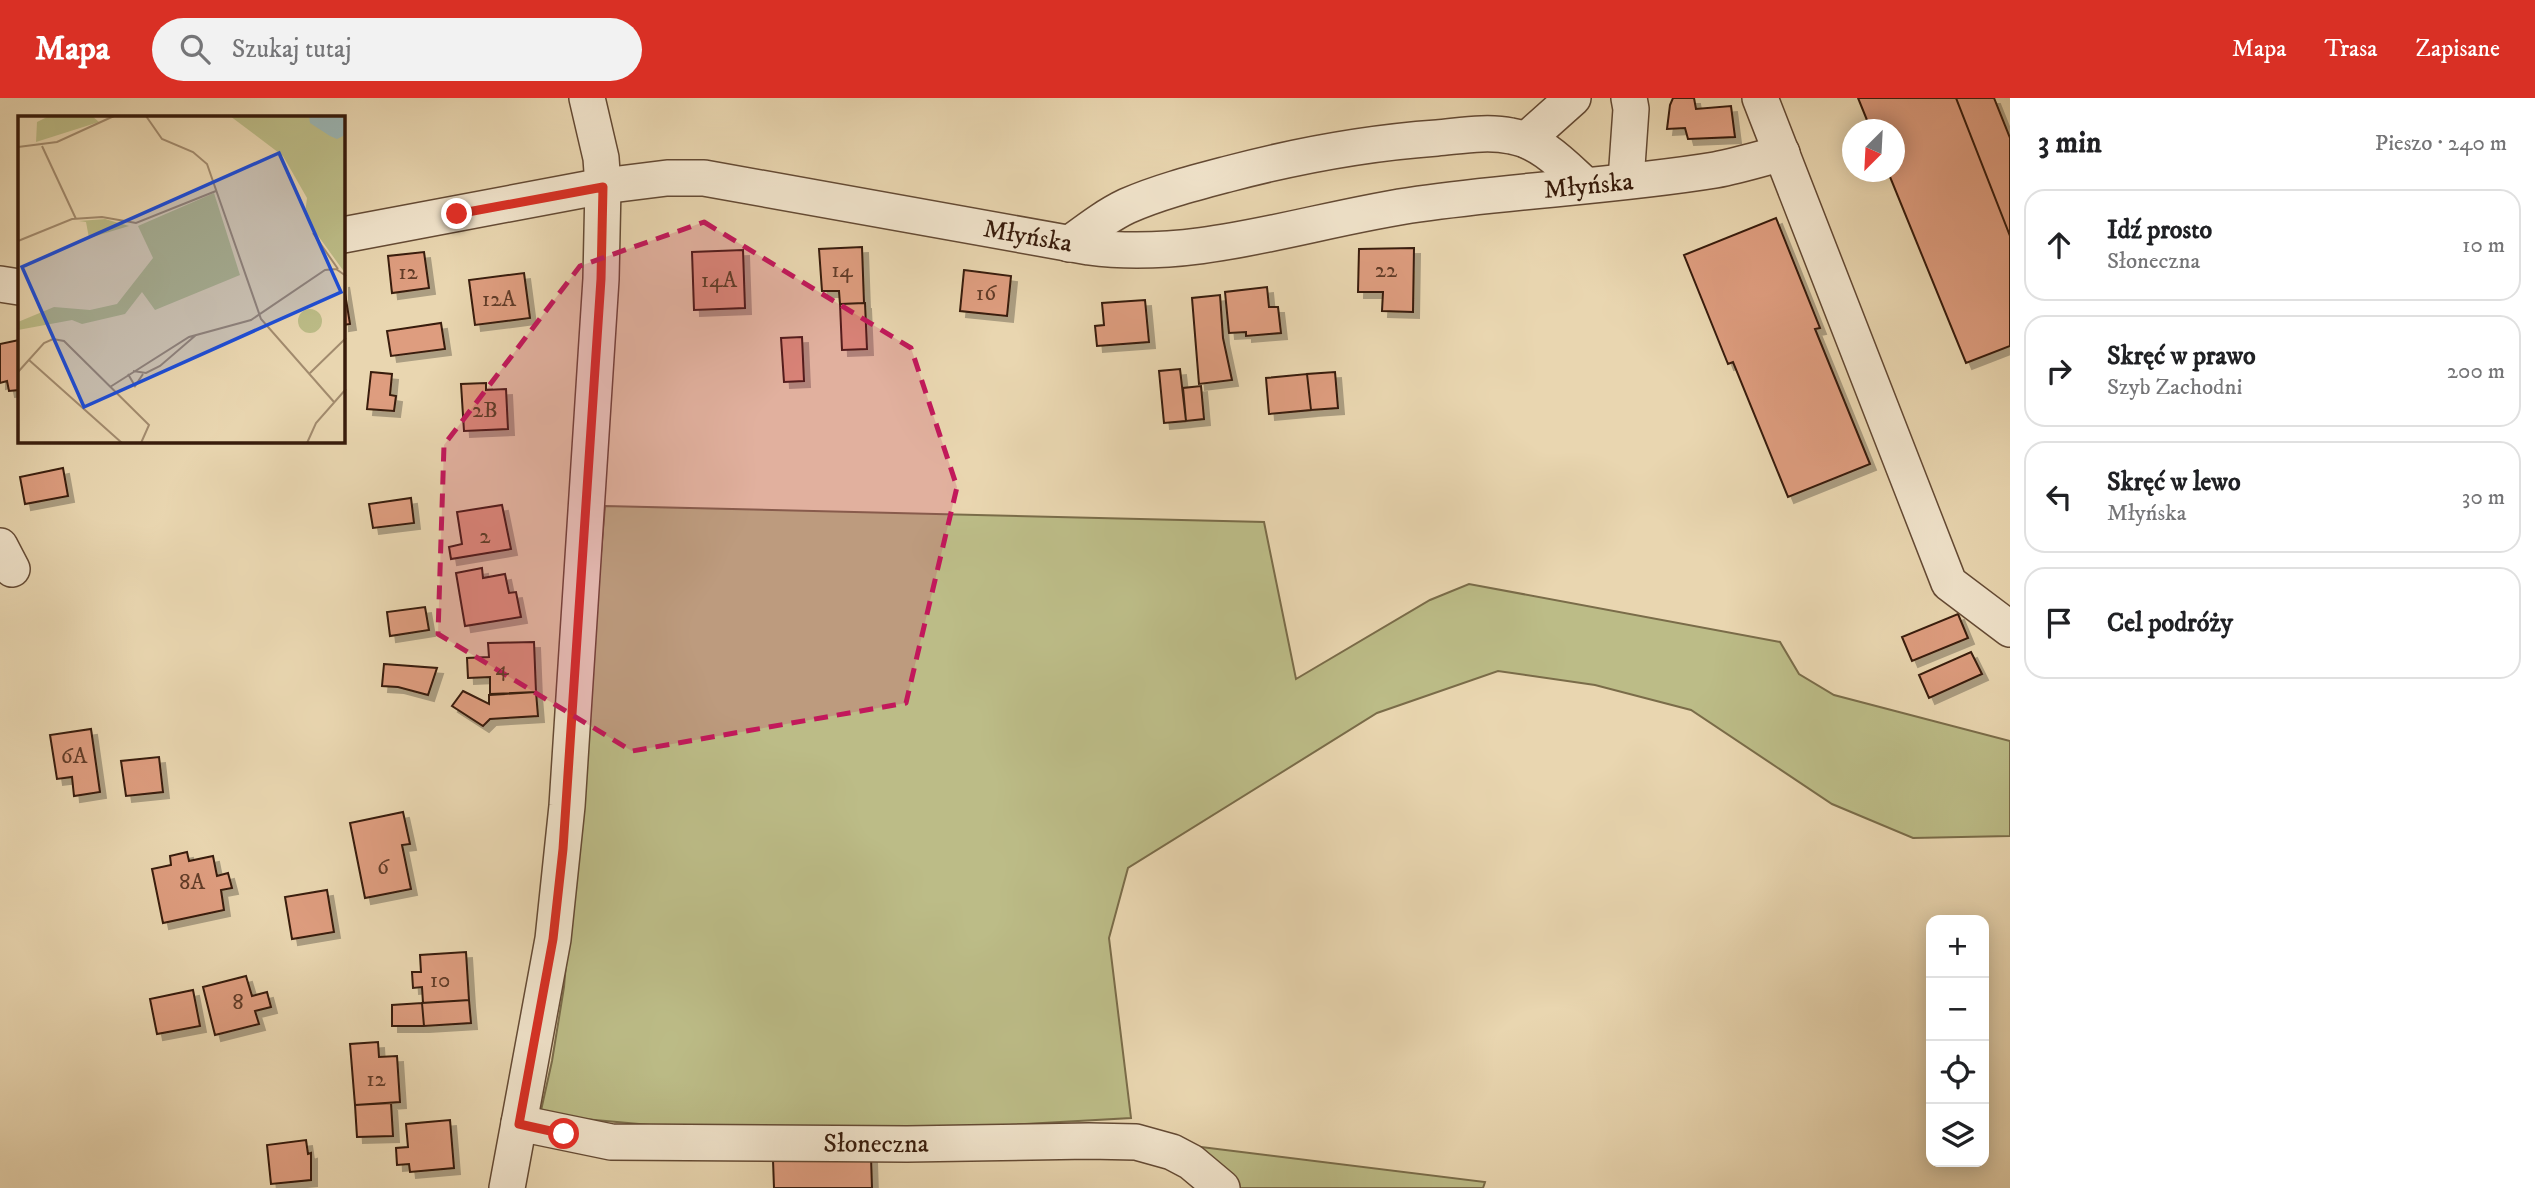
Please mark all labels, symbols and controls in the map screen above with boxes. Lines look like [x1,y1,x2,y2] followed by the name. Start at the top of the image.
[152,18,642,81] search box
[35,29,110,70] text: Mapa
[176,30,214,68] icon: search
[232,33,351,66] text: Szukaj tutaj
[2232,34,2286,64] text: Mapa
[2324,34,2378,64] text: Trasa
[2416,34,2500,64] text: Zapisane
[18,116,345,443] inset map
[1842,119,1905,182] north arrow
[2038,125,2102,162] text: 3 min
[2375,129,2507,158] text: Pieszo · 240 m
[1542,165,1635,206] street label: Młyńska
[441,198,472,229] route end
[981,212,1075,260] street label: Młyńska
[2107,214,2212,247] text: Idź prosto
[2040,226,2078,264] icon: ahead
[2462,231,2505,260] text: 10 m
[2107,247,2200,276] text: Słoneczna
[831,256,854,285] house number: 14
[1375,256,1398,285] house number: 22
[398,258,419,287] house number: 12
[701,266,738,295] house number: 14A
[976,279,997,308] house number: 16
[482,285,517,314] house number: 12A
[2107,340,2256,373] text: Skręć w prawo
[2040,352,2078,390] icon: right
[2447,357,2505,386] text: 200 m
[2107,373,2243,402] text: Szyb Zachodni
[472,396,498,425] house number: 2B
[2107,466,2241,499] text: Skręć w lewo
[2040,478,2078,516] icon: left
[2462,483,2505,512] text: 30 m
[2107,499,2186,528] text: Młyńska
[479,522,491,551] house number: 2
[2040,604,2078,642] icon: arrive
[2107,607,2233,640] text: Cel podróży
[495,654,509,683] house number: 4
[61,742,88,771] house number: 6A
[377,853,390,882] house number: 6
[179,868,205,897] house number: 8A
[1926,915,1989,1167] map controls
[1926,915,1989,978] button: +
[430,966,450,995] house number: 10
[1926,978,1989,1041] button: −
[232,988,244,1017] house number: 8
[1926,1041,1989,1104] button: locate
[366,1065,387,1094] house number: 12
[1926,1104,1989,1167] button: layers
[548,1118,579,1149] route start
[823,1127,929,1161] street label: Słoneczna

